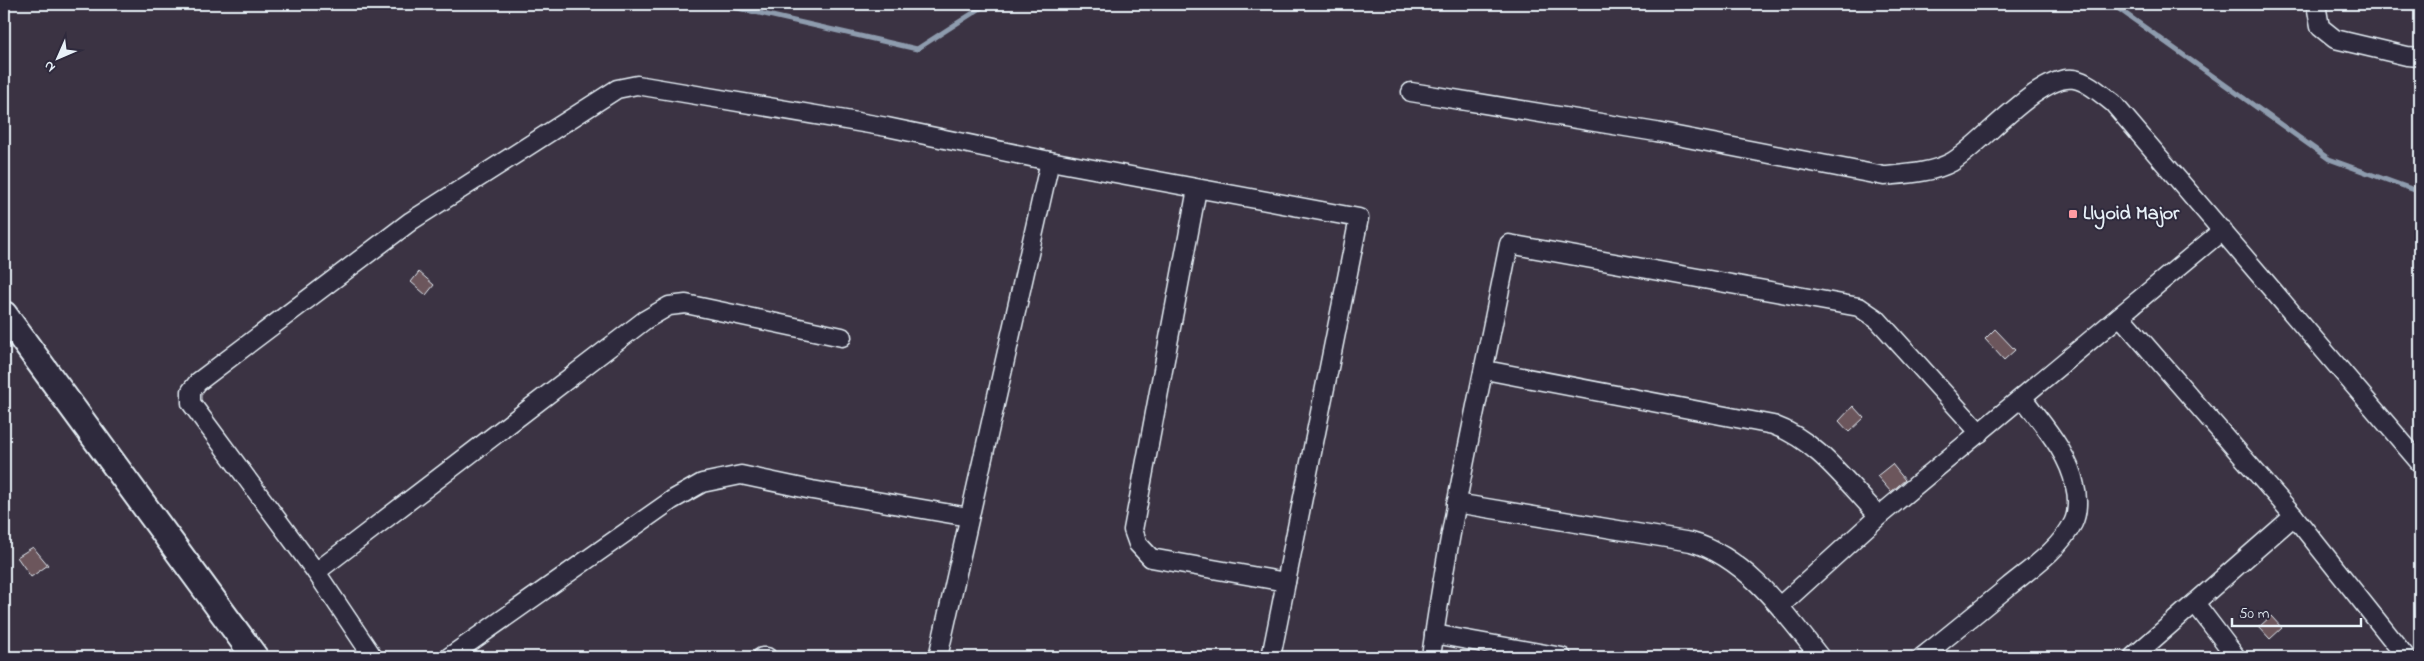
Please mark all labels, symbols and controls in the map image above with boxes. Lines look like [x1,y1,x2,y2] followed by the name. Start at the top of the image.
[32,32,82,82] north arrow
[39,55,61,77] text: N
[2083,200,2180,230] place label: Llyoid Major
[2067,208,2079,220] marker: Llyoid Major
[2232,596,2360,628] scale bar
[2239,603,2270,625] text: 50 m

